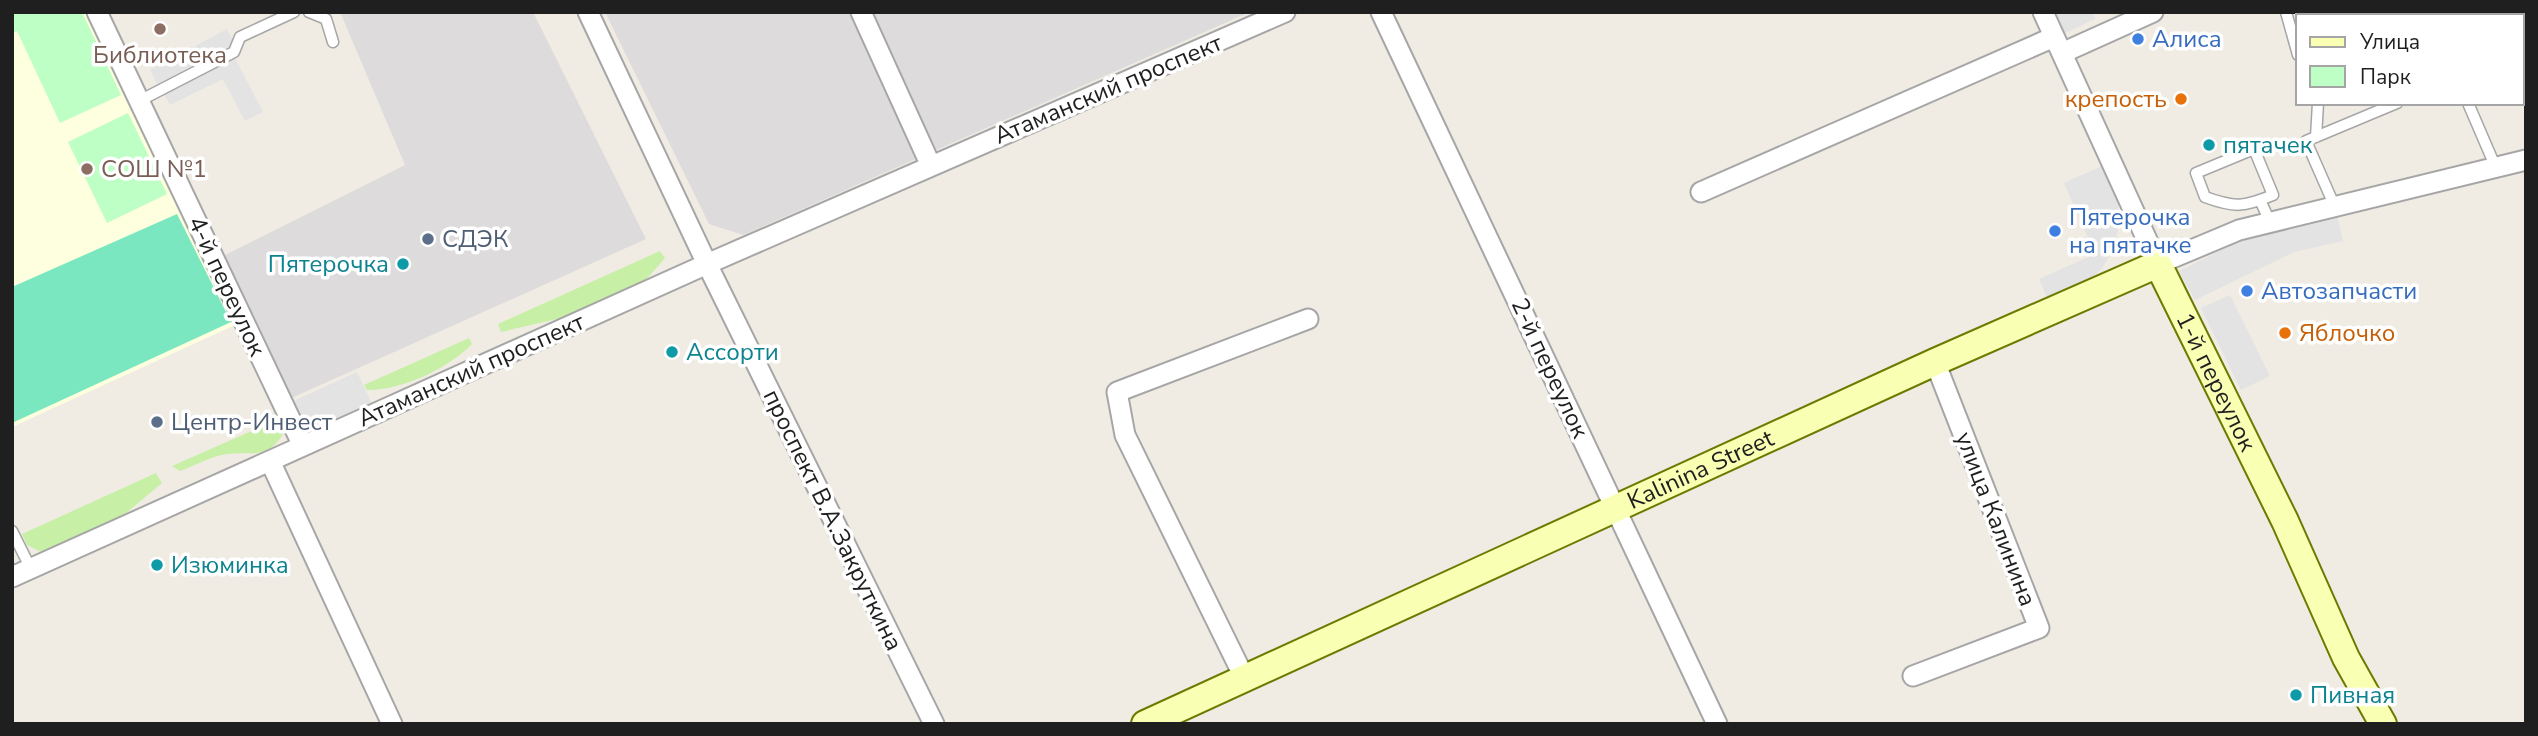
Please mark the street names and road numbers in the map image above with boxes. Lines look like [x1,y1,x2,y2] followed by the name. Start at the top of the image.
[989,26,1227,152] street label: Атаманский проспект
[181,211,274,361] street label: 4-й переулок
[1504,293,1597,443] street label: 2-й переулок
[353,305,590,434] street label: Атаманский проспект
[2168,307,2264,457] street label: 1-й переулок
[756,384,910,656] street label: проспект В.А.Закруткина
[1622,422,1779,517] street label: Kalinina Street
[1948,427,2044,611] street label: улица Калинина

